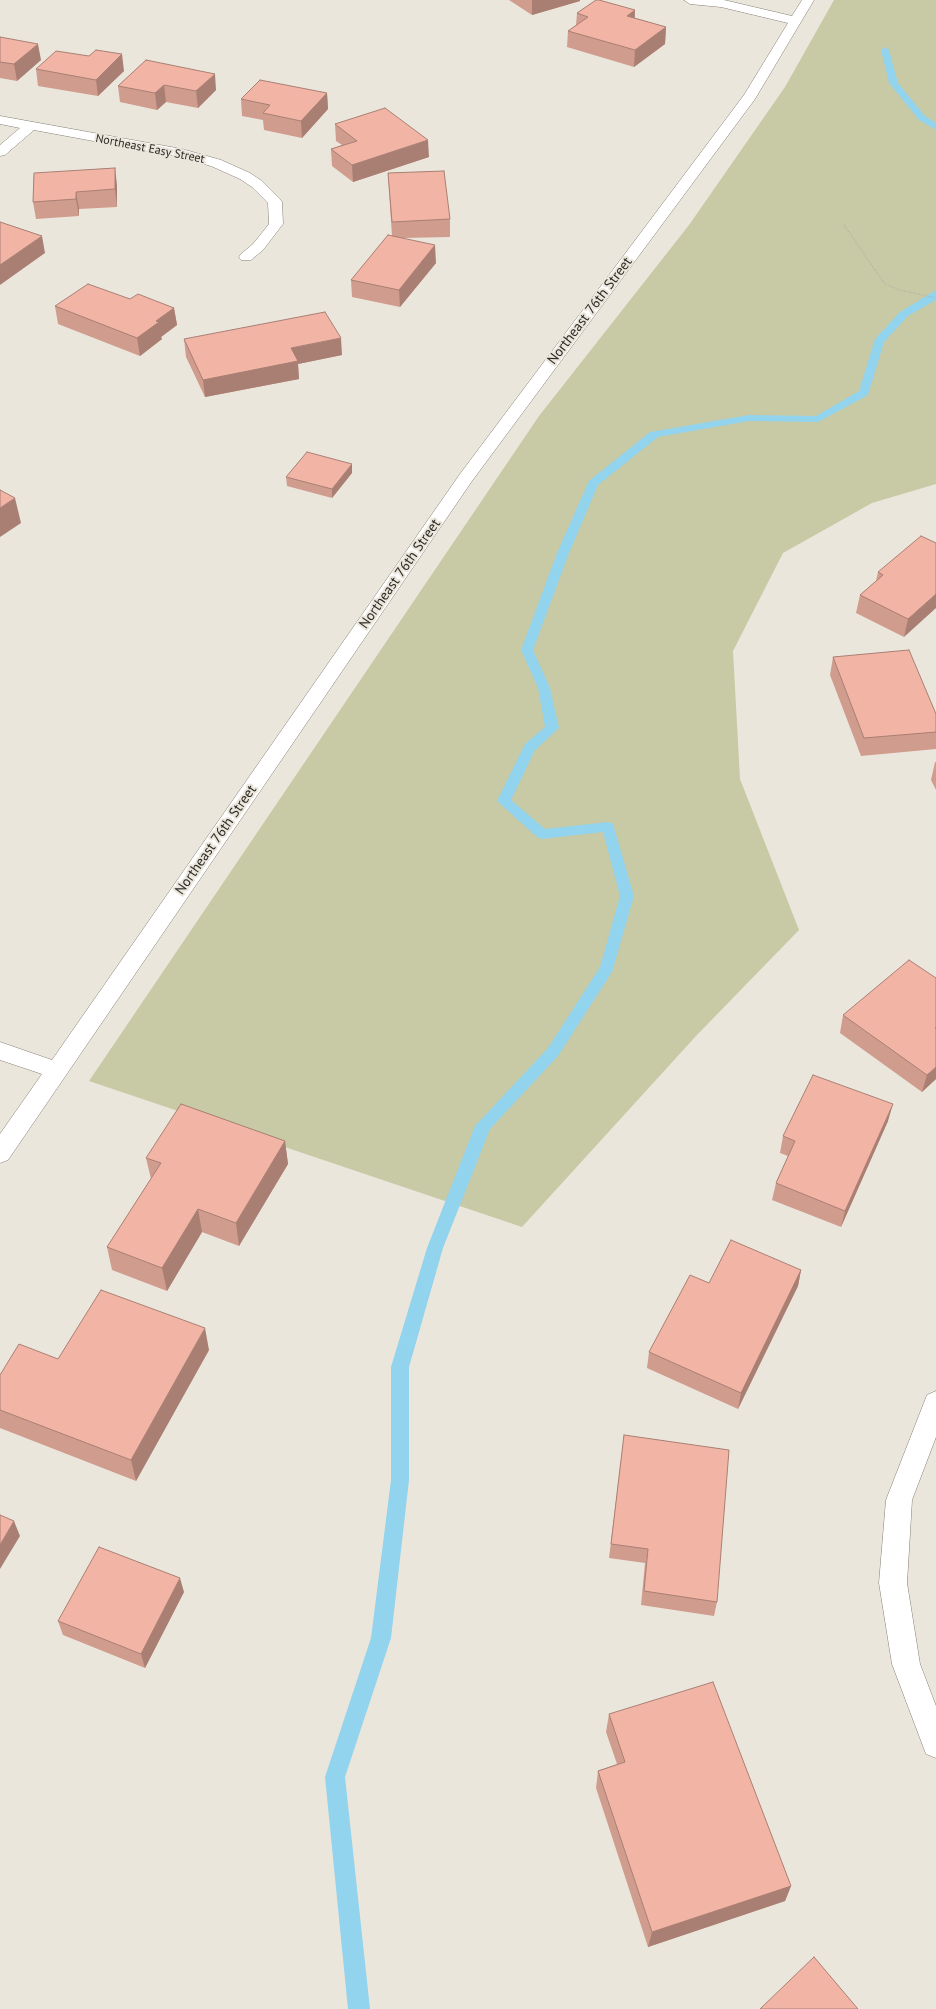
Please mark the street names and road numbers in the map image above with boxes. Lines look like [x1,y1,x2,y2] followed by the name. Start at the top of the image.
[94,131,206,167] street label: Northeast Easy Street
[544,254,636,368] street label: Northeast 76th Street
[356,516,444,632] street label: Northeast 76th Street
[172,782,260,898] street label: Northeast 76th Street

